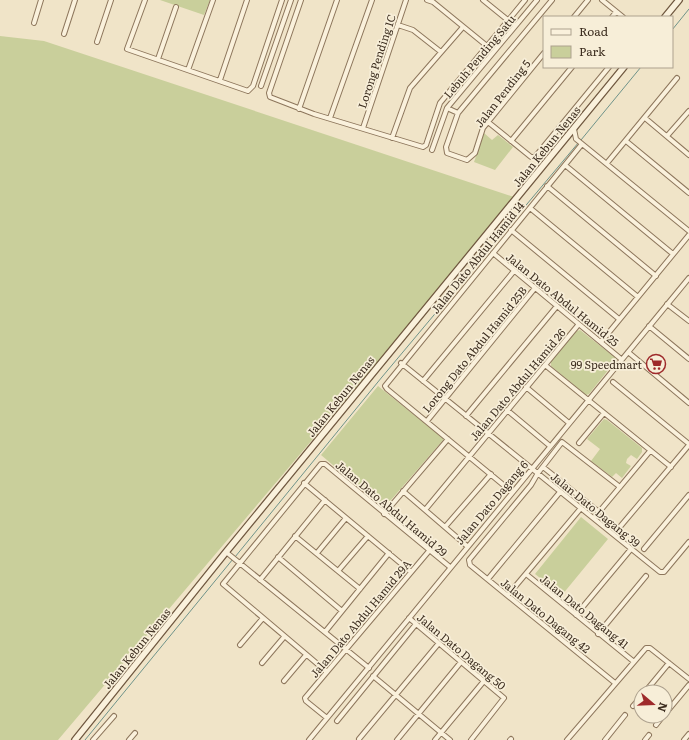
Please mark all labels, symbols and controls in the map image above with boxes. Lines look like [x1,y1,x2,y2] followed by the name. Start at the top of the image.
[439,11,519,101] street label: Lebuh Pending Satu
[353,12,399,110] street label: Lorong Pending 1C
[543,16,673,68] legend
[579,22,609,40] text: Road
[579,42,606,60] text: Park
[471,56,534,130] street label: Jalan Pending 5
[508,102,584,190] street label: Jalan Kebun Nenas
[427,198,527,316] street label: Jalan Dato Abdul Hamid 14
[503,248,623,350] street label: Jalan Dato Abdul Hamid 25
[418,283,530,415] street label: Lorong Dato Abdul Hamid 25B
[465,325,569,443] street label: Jalan Dato Abdul Hamid 26
[302,352,378,440] street label: Jalan Kebun Nenas
[645,353,667,375] supermarket icon: 99 Speedmart
[571,356,643,372] place label: 99 Speedmart
[333,456,451,560] street label: Jalan Dato Abdul Hamid 29
[451,456,531,548] street label: Jalan Dato Dagang 6
[548,468,644,550] street label: Jalan Dato Dagang 39
[306,556,414,680] street label: Jalan Dato Abdul Hamid 29A
[537,570,633,652] street label: Jalan Dato Dagang 41
[498,574,595,656] street label: Jalan Dato Dagang 42
[98,604,174,692] street label: Jalan Kebun Nenas
[414,609,510,693] street label: Jalan Dato Dagang 50
[633,684,673,724] north arrow
[654,701,672,715] text: N

